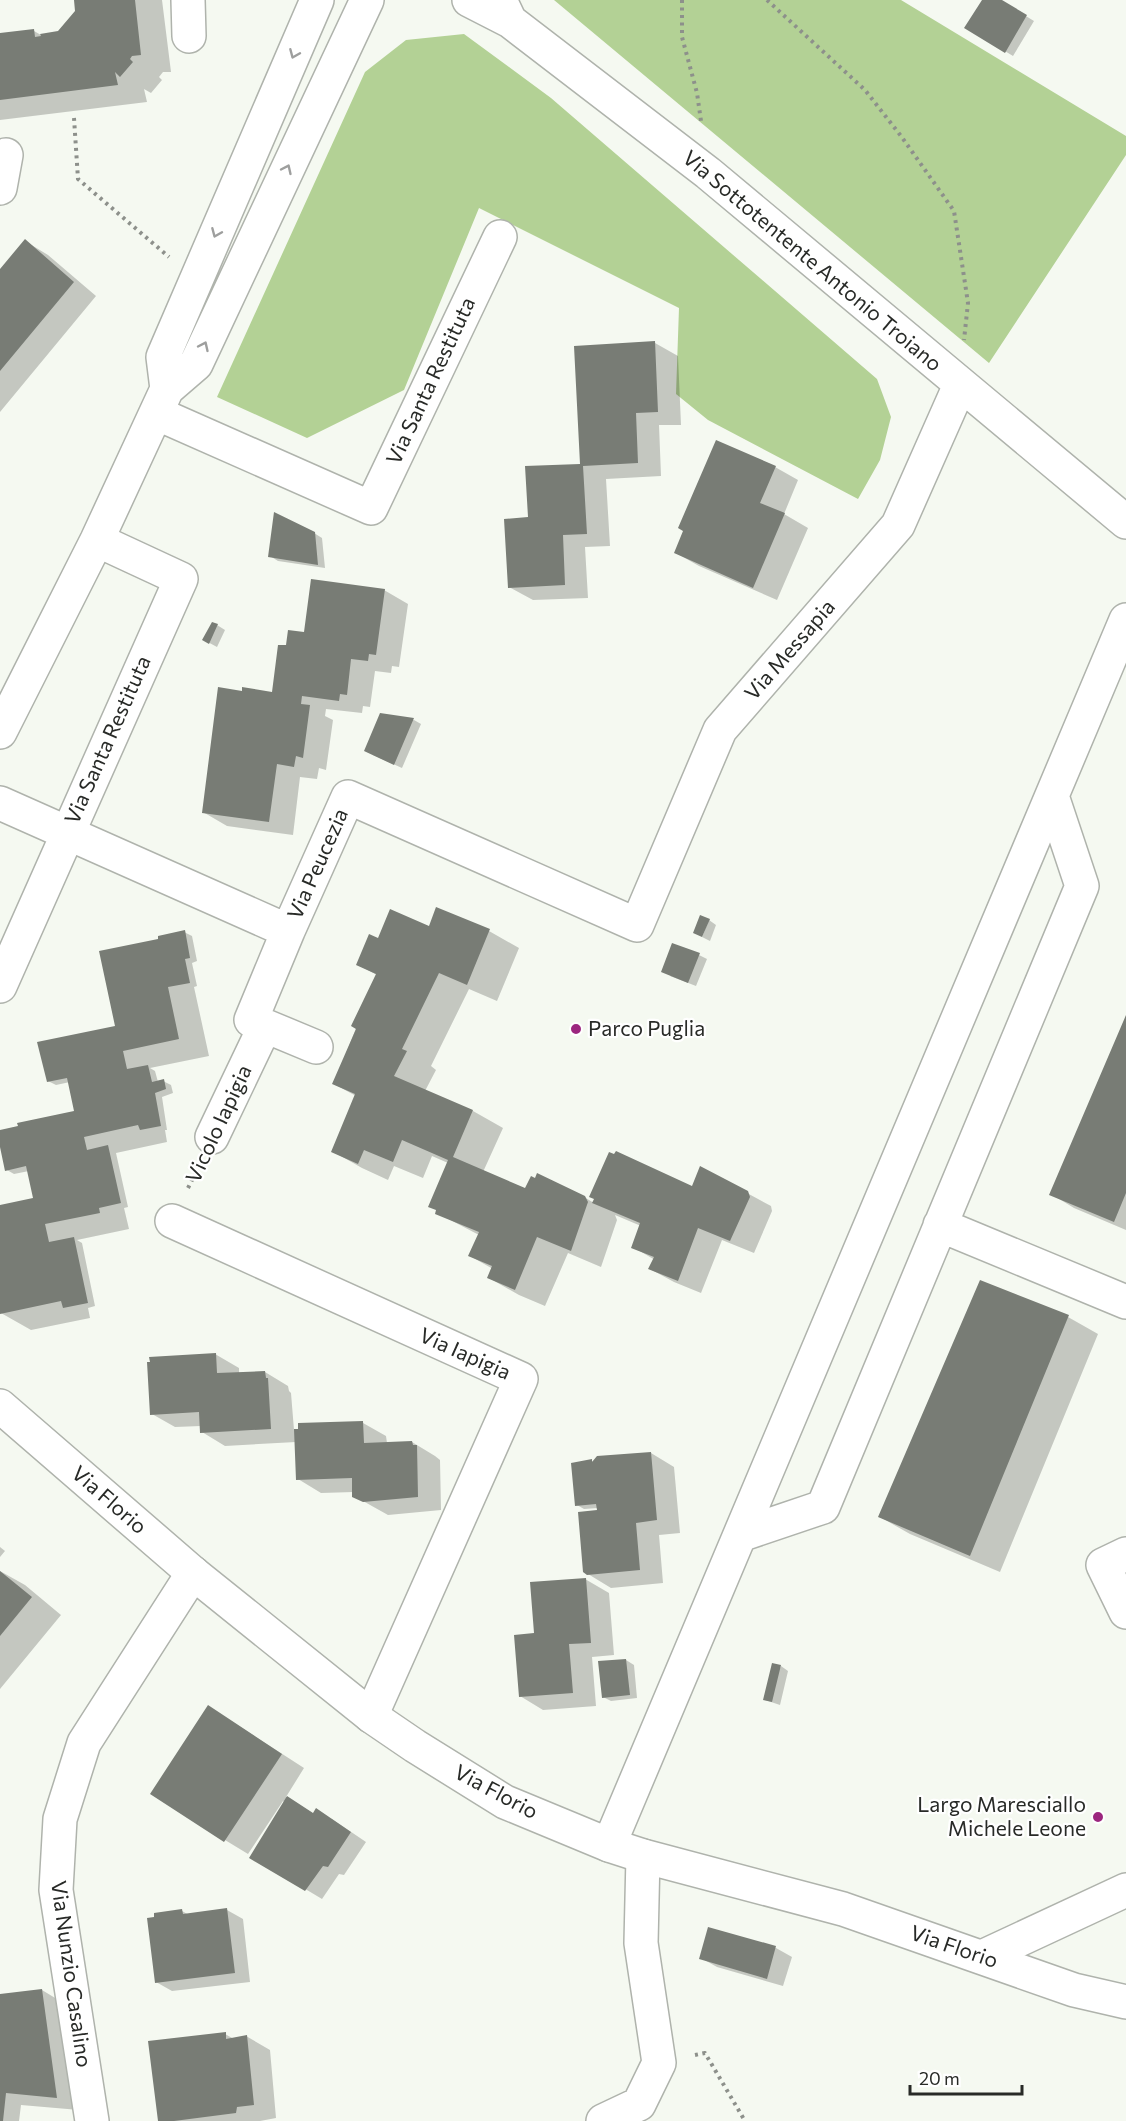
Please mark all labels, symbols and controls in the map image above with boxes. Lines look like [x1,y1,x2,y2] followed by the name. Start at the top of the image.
[289,47,301,58] one-way arrow
[678,144,948,376] street label: Via Sottotentente Antonio Troiano
[280,165,292,176] one-way arrow
[212,226,224,237] one-way arrow
[380,293,479,468] street label: Via Santa Restituta
[197,341,209,352] one-way arrow
[738,594,839,704] street label: Via Messapia
[58,651,155,827] street label: Via Santa Restituta
[281,804,352,923] street label: Via Peucezia
[588,1015,705,1040] place label: Parco Puglia
[569,1022,583,1036] marker: Parco Puglia
[179,1060,256,1186] street label: Vicolo Iapigia
[416,1321,515,1384] street label: Via Iapigia
[67,1460,153,1538] street label: Via Florio
[451,1758,543,1823] street label: Via Florio
[917,1791,1086,1840] place label: Largo Maresciallo Michele Leone
[1091,1810,1105,1824] marker: Largo Maresciallo Michele Leone
[47,1879,98,2069] street label: Via Nunzio Casalino
[907,1919,1002,1972] street label: Via Florio
[910,2058,1022,2096] scale bar
[919,2067,960,2089] text: 20 m

